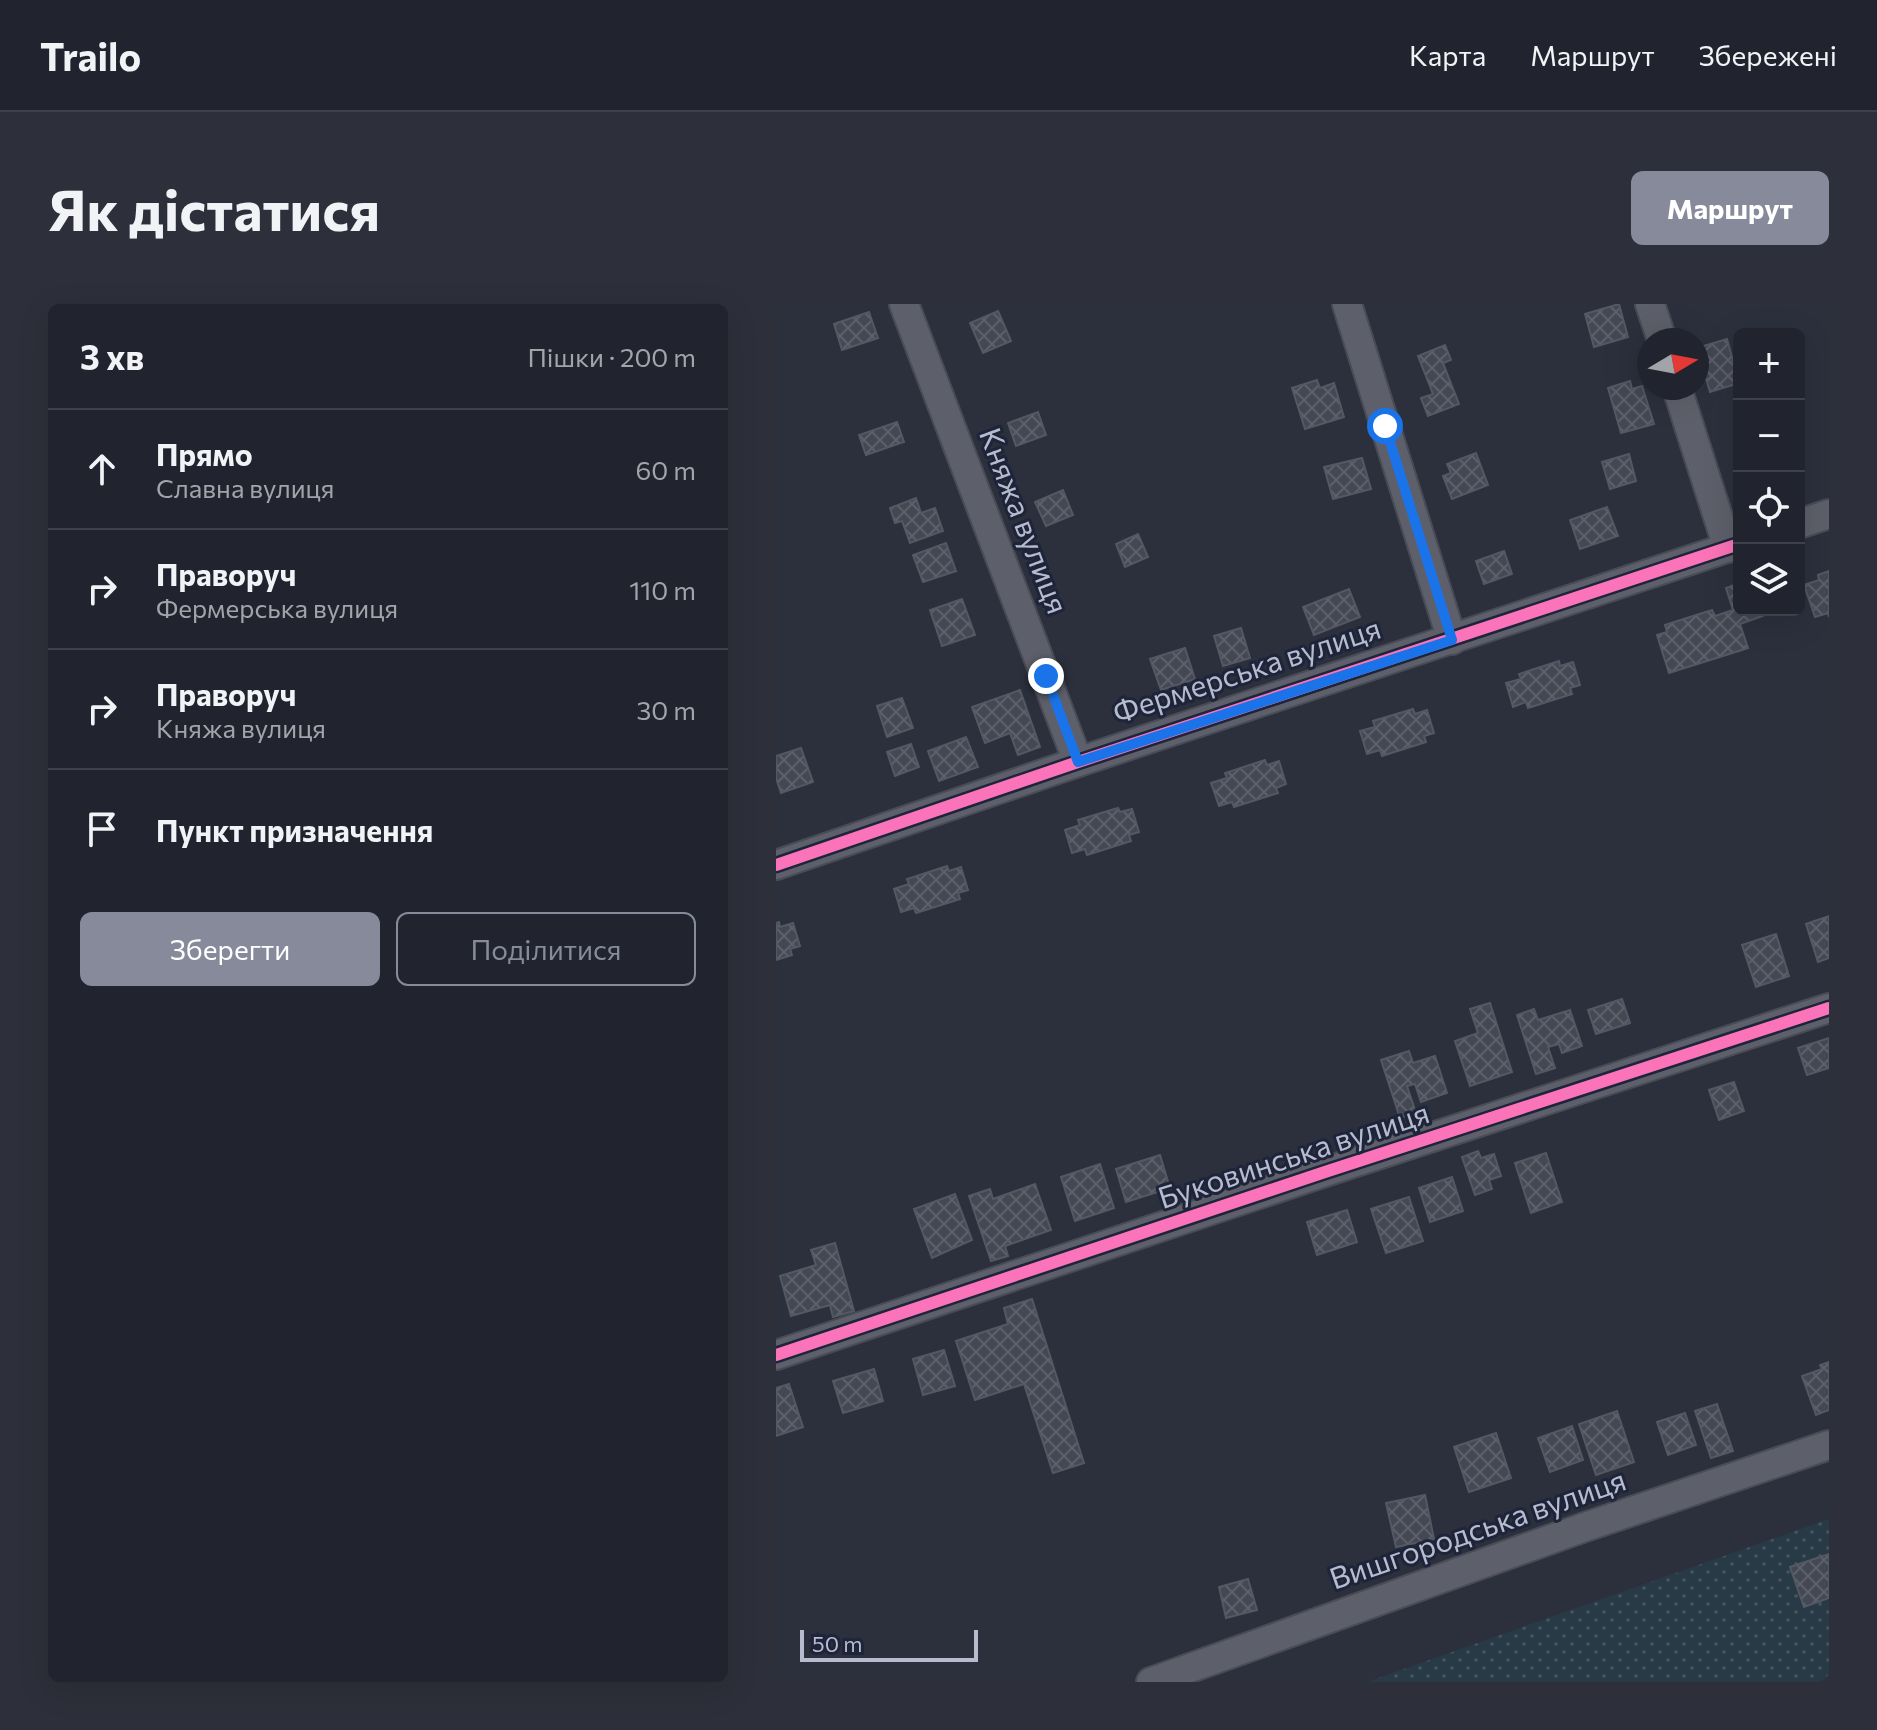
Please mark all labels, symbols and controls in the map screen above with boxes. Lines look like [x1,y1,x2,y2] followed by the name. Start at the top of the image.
[40,32,141,79] text: Trailo
[1409,38,1486,72] text: Карта
[1530,38,1655,72] text: Маршрут
[1699,38,1837,72] text: Збережені
[1631,171,1829,245] button: Маршрут
[48,174,380,243] text: Як дістатися
[1637,328,1709,400] north arrow
[1733,328,1805,616] map controls
[1733,328,1805,400] button: +
[80,335,144,377] text: 3 хв
[527,341,696,372] text: Пішки · 200 m
[1733,400,1805,472] button: −
[1367,408,1403,444] route start
[973,422,1078,618] street label: Княжа вулиця
[156,435,253,472] text: Прямо
[80,447,124,491] icon: ahead
[636,454,696,485] text: 60 m
[156,472,334,503] text: Славна вулиця
[1733,472,1805,544] button: locate
[1733,544,1805,616] button: layers
[156,555,296,592] text: Праворуч
[80,567,124,611] icon: right
[629,574,696,605] text: 110 m
[156,592,398,623] text: Фермерська вулиця
[1108,608,1385,729] street label: Фермерська вулиця
[1028,658,1064,694] route end
[156,675,296,712] text: Праворуч
[80,687,124,731] icon: right
[637,694,696,725] text: 30 m
[156,712,326,743] text: Княжа вулиця
[80,807,124,851] icon: arrive
[156,811,433,848] text: Пункт призначення
[80,912,380,986] button: Зберегти
[396,912,696,986] button: Поділитися
[1153,1092,1433,1215] street label: Буковинська вулиця
[1324,1460,1630,1596] street label: Вишгородська вулиця
[800,1626,978,1662] scale bar
[812,1630,862,1657] text: 50 m

